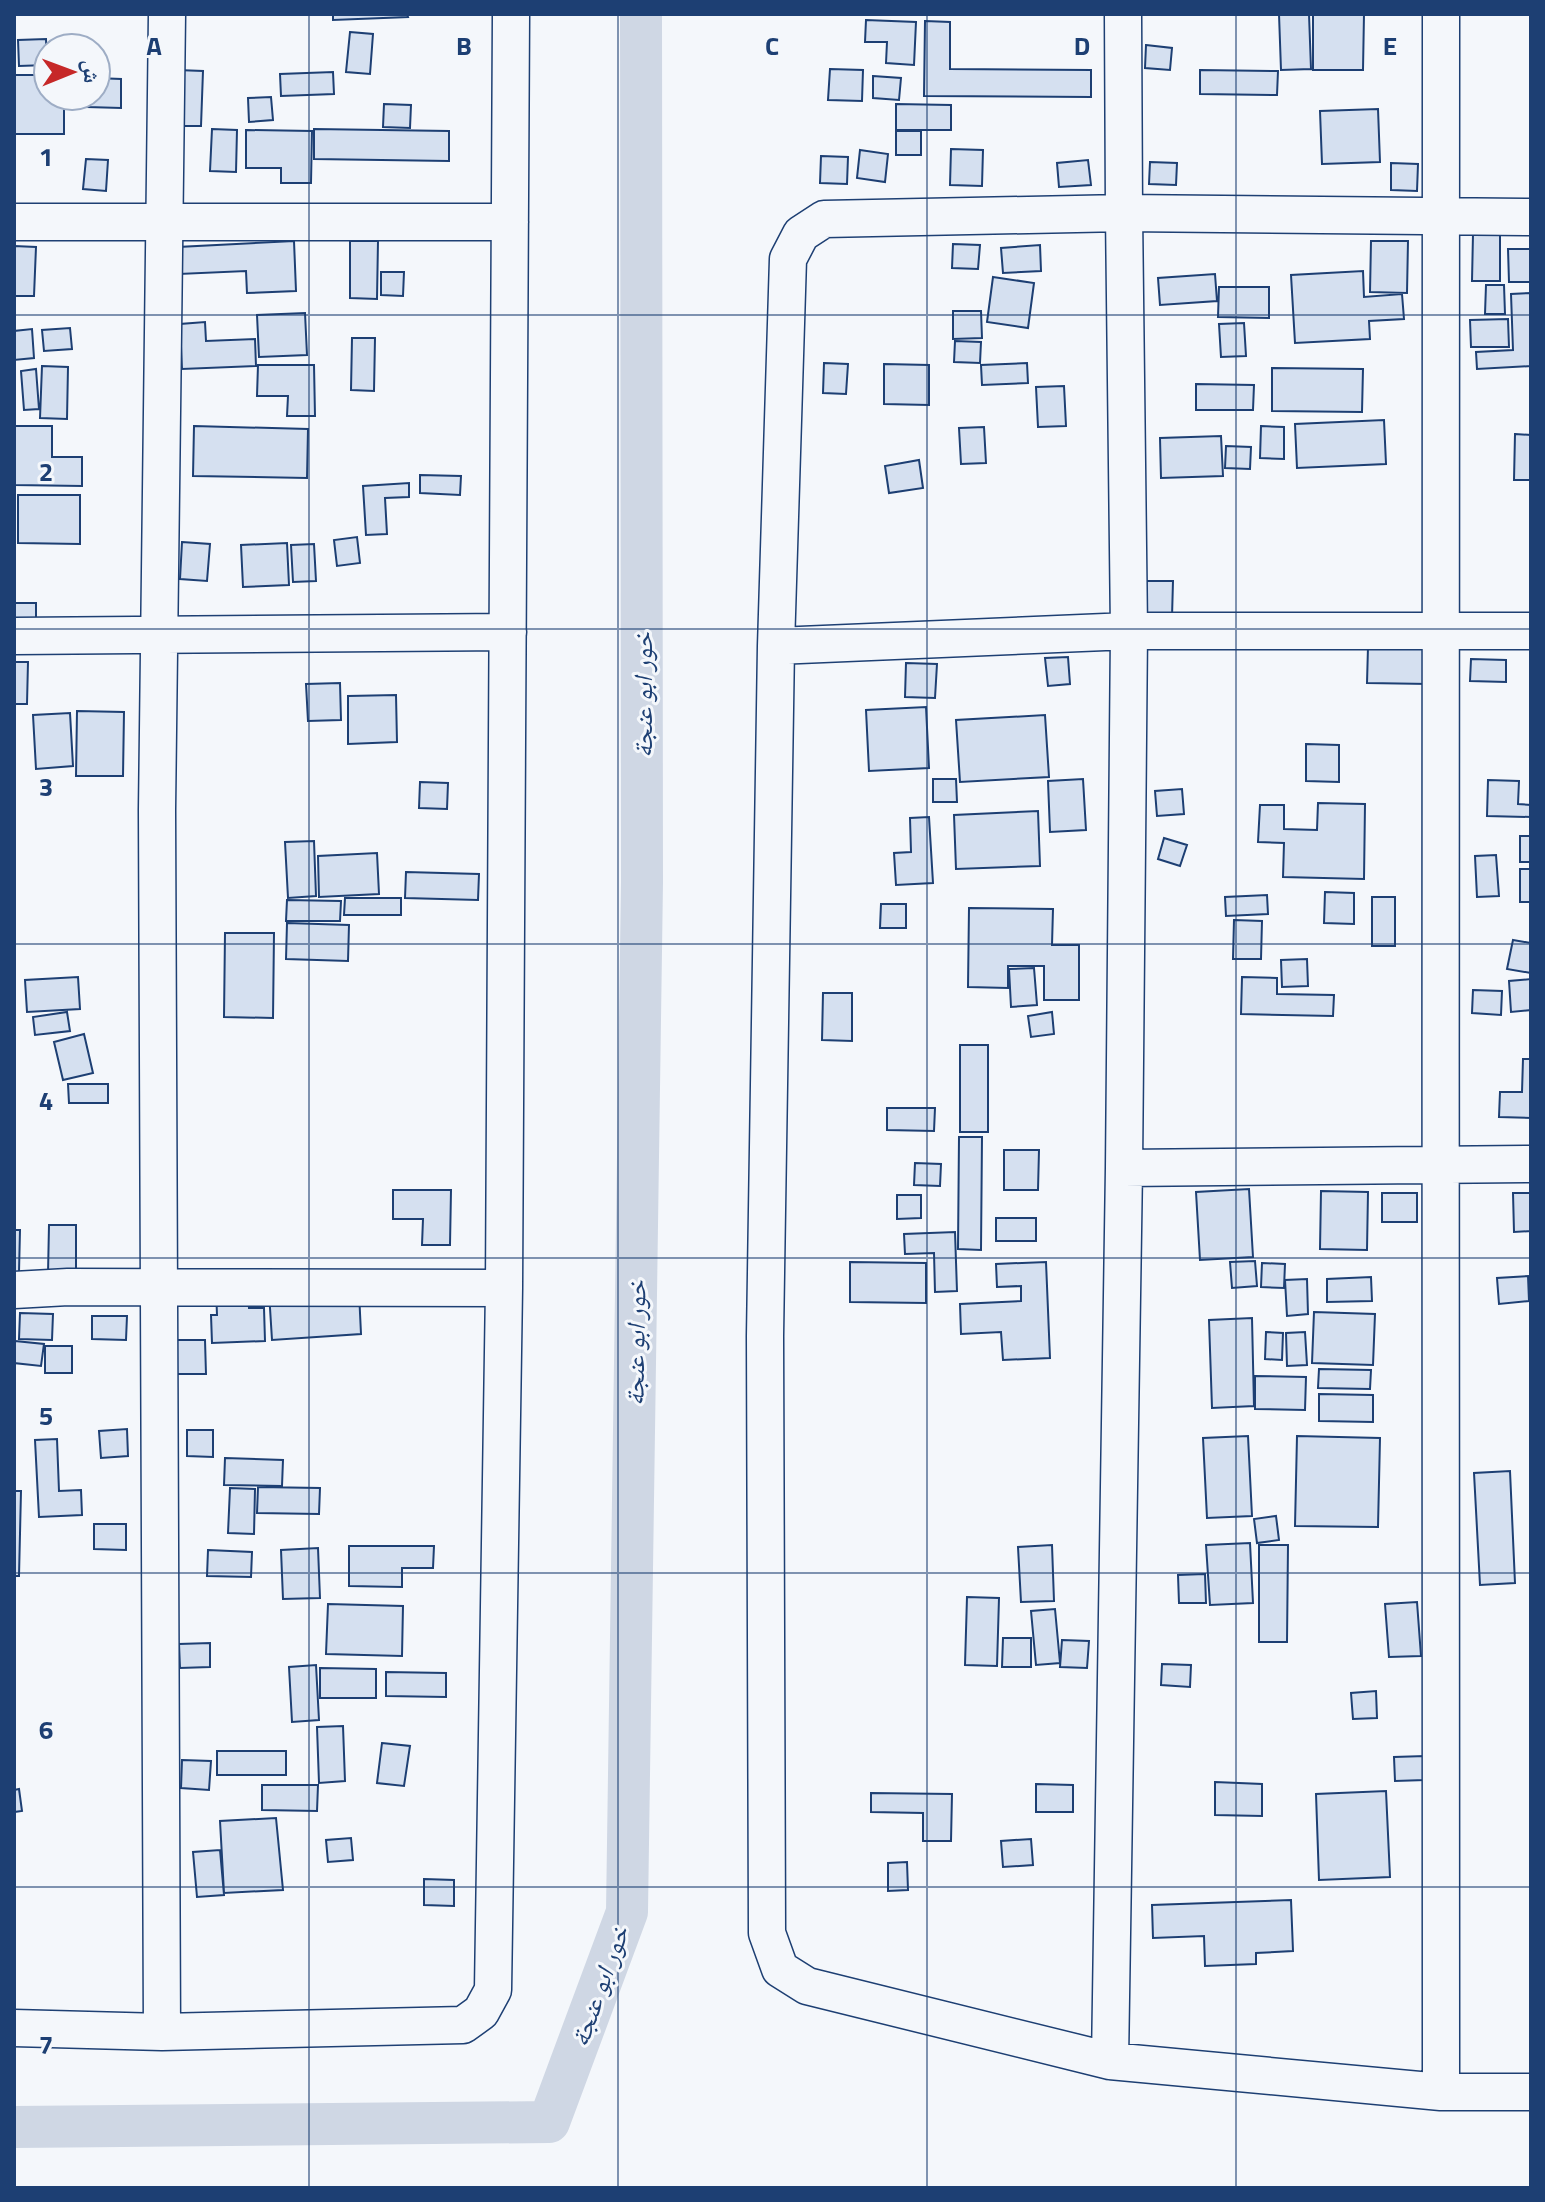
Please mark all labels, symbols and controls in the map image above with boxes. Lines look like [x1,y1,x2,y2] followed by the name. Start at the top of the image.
[146,26,162,65] text: A
[456,26,472,65] text: B
[765,26,779,65] text: C
[1074,26,1090,65] text: D
[1383,26,1397,65] text: E
[32,32,112,112] north arrow
[75,60,109,84] text: ش
[39,137,53,176] text: 1
[39,452,53,491] text: 2
[623,632,662,758] water label: خور ابو عنجة
[39,767,53,806] text: 3
[39,1081,53,1120] text: 4
[614,1279,656,1406] water label: خور ابو عنجة
[39,1396,53,1435] text: 5
[39,1710,53,1749] text: 6
[559,1920,639,2052] water label: خور ابو عنجة
[39,2025,53,2064] text: 7

